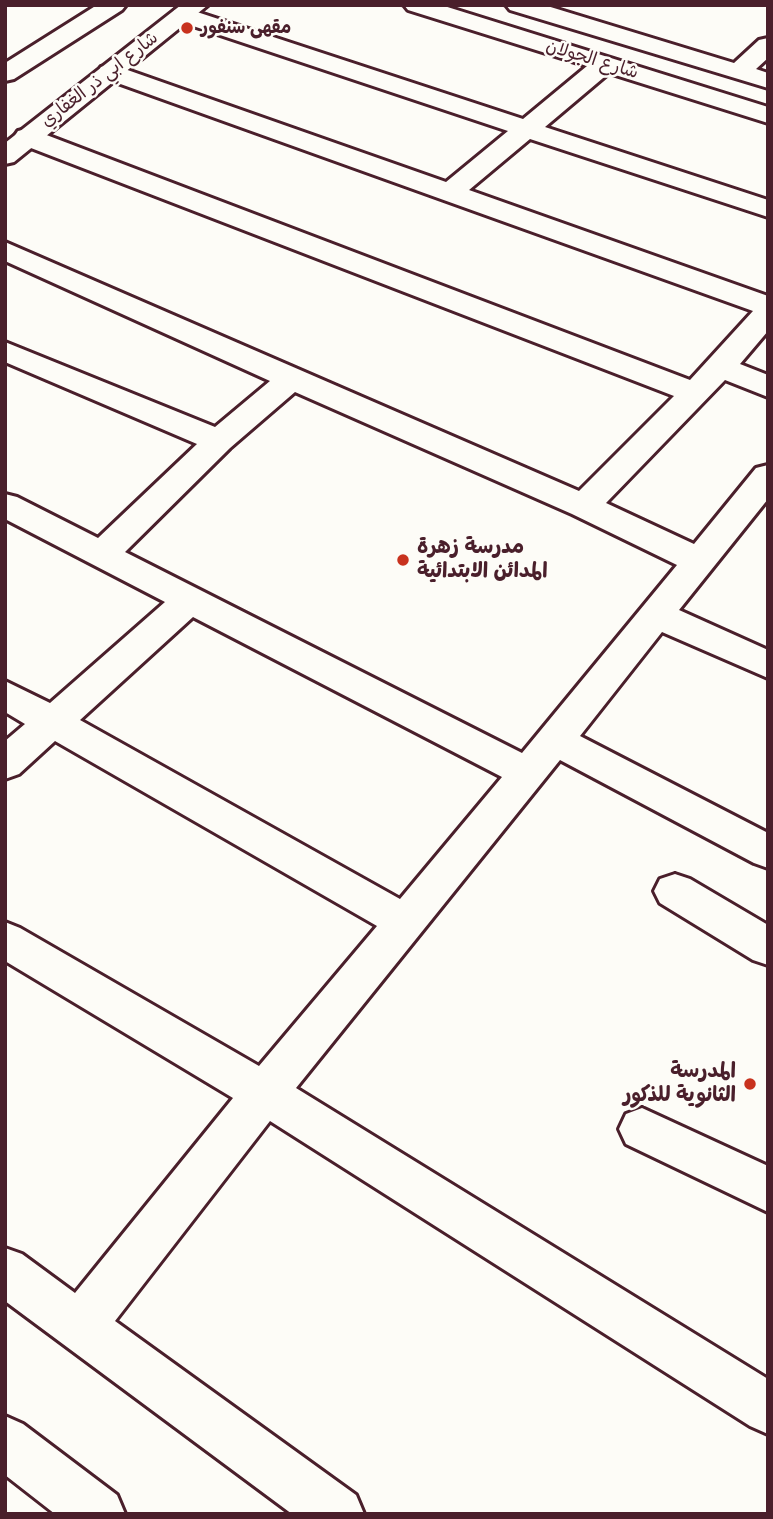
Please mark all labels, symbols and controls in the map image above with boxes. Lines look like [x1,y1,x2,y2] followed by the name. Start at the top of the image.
[201,17,291,39] place label: مقهى سنفور
[179,20,195,36] marker: مقهى سنفور
[37,27,163,133] street label: شارع ابي ذر الغفاري
[543,36,641,84] street label: شارع الجولان
[417,535,548,585] place label: مدرسة زهرة المدائن الابتدائية
[395,552,411,568] marker: مدرسة زهرة المدائن الابتدائية
[623,1059,736,1109] place label: المدرسة الثانوية للذكور
[742,1076,758,1092] marker: المدرسة الثانوية للذكور

